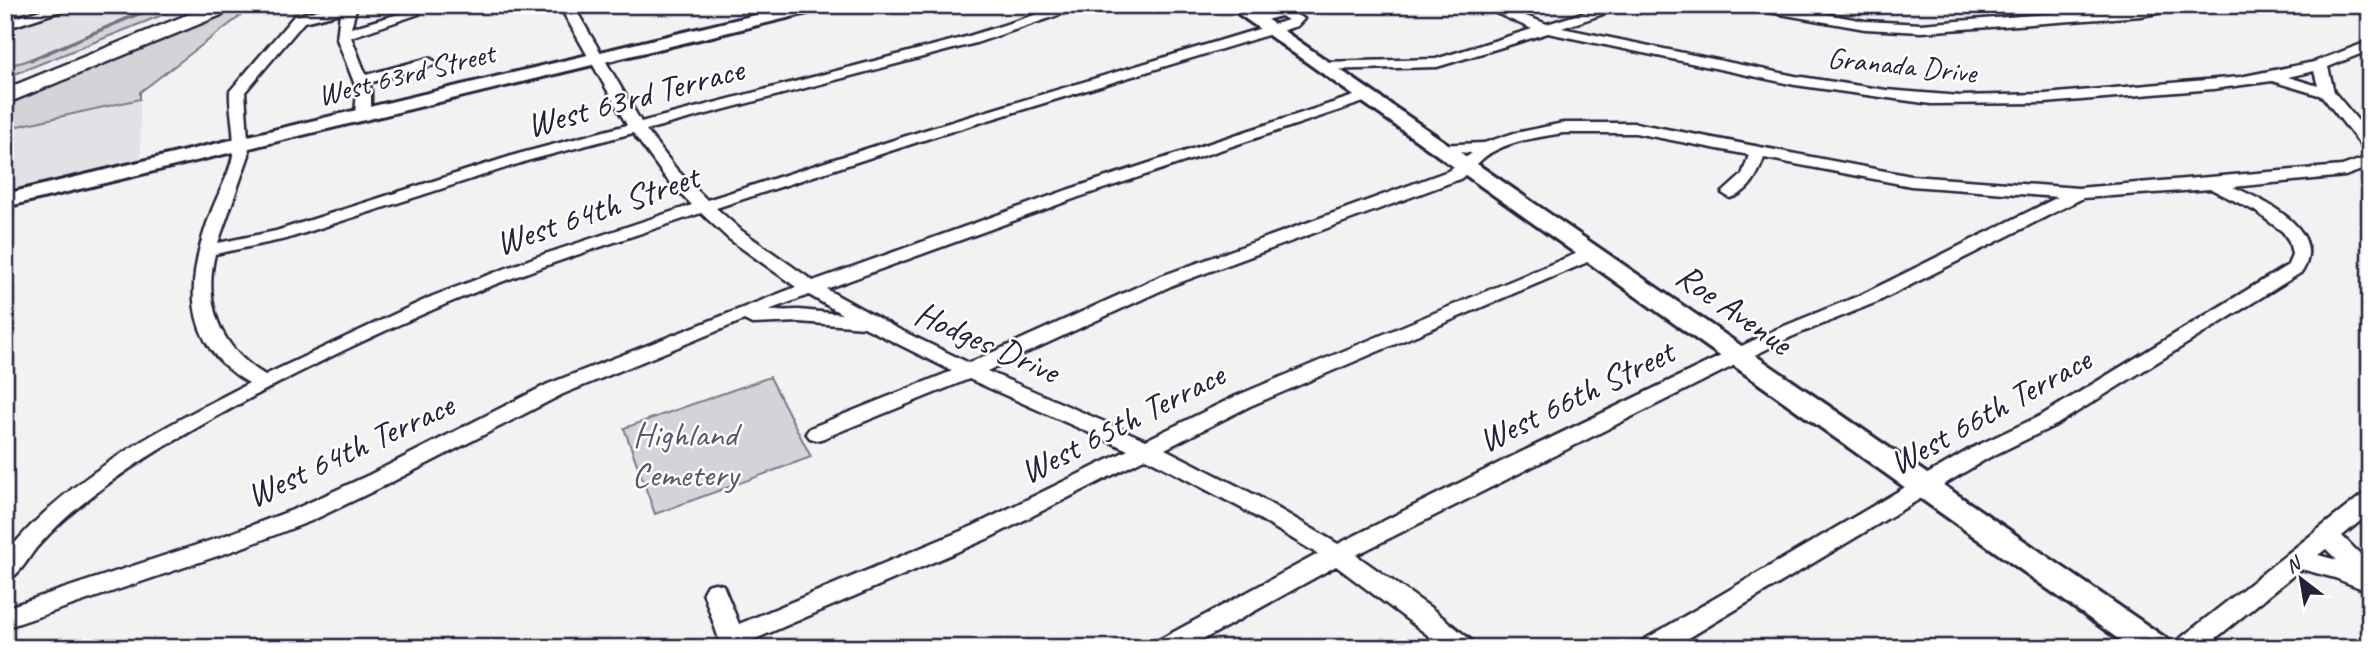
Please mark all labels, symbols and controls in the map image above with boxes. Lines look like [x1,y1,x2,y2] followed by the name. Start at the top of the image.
[314,33,501,114] street label: West 63rd Street
[1826,38,1980,92] street label: Granada Drive
[522,46,751,148] street label: West 63rd Terrace
[490,153,708,266] street label: West 64th Street
[1667,253,1803,367] street label: Roe Avenue
[908,290,1068,395] street label: Hodges Drive
[1471,328,1684,463] street label: West 66th Street
[1881,336,2101,485] street label: West 66th Terrace
[1012,351,1234,494] street label: West 65th Terrace
[239,381,463,518] street label: West 64th Terrace
[632,412,742,497] park label: Highland Cemetery
[2266,544,2336,614] north arrow
[2282,550,2307,579] text: N

